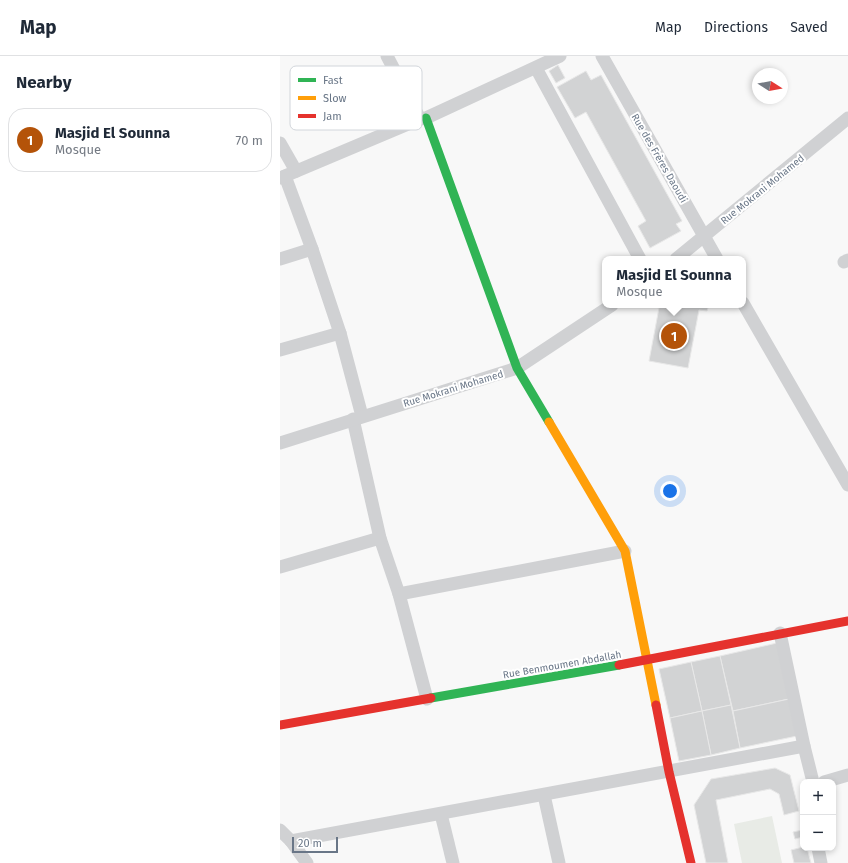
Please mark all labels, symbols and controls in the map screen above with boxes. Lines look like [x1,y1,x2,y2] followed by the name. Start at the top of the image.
[20,16,57,39] text: Map
[655,19,682,36] text: Map
[704,19,768,36] text: Directions
[790,19,828,36] text: Saved
[290,66,422,130] legend
[752,68,788,104] north arrow
[16,72,71,93] text: Nearby
[323,74,343,87] text: Fast
[323,92,347,105] text: Slow
[323,110,342,123] text: Jam
[629,112,690,205] street label: Rue des Frères Daoudi
[55,124,170,142] text: Masjid El Sounna
[27,133,33,148] text: 1
[236,133,263,148] text: 70 m
[55,142,101,157] text: Mosque
[718,152,807,227] street label: Rue Mokrani Mohamed
[602,256,746,308] popup
[616,266,732,284] text: Masjid El Sounna
[616,284,663,299] text: Mosque
[661,321,687,351] pin: 1
[402,368,505,410] street label: Rue Mokrani Mohamed
[660,481,680,501] your location
[502,649,622,681] street label: Rue Benmoumen Abdallah
[800,779,836,851] map controls
[800,779,836,815] button: +
[800,815,836,851] button: −
[292,835,338,854] scale bar
[298,837,322,850] text: 20 m

